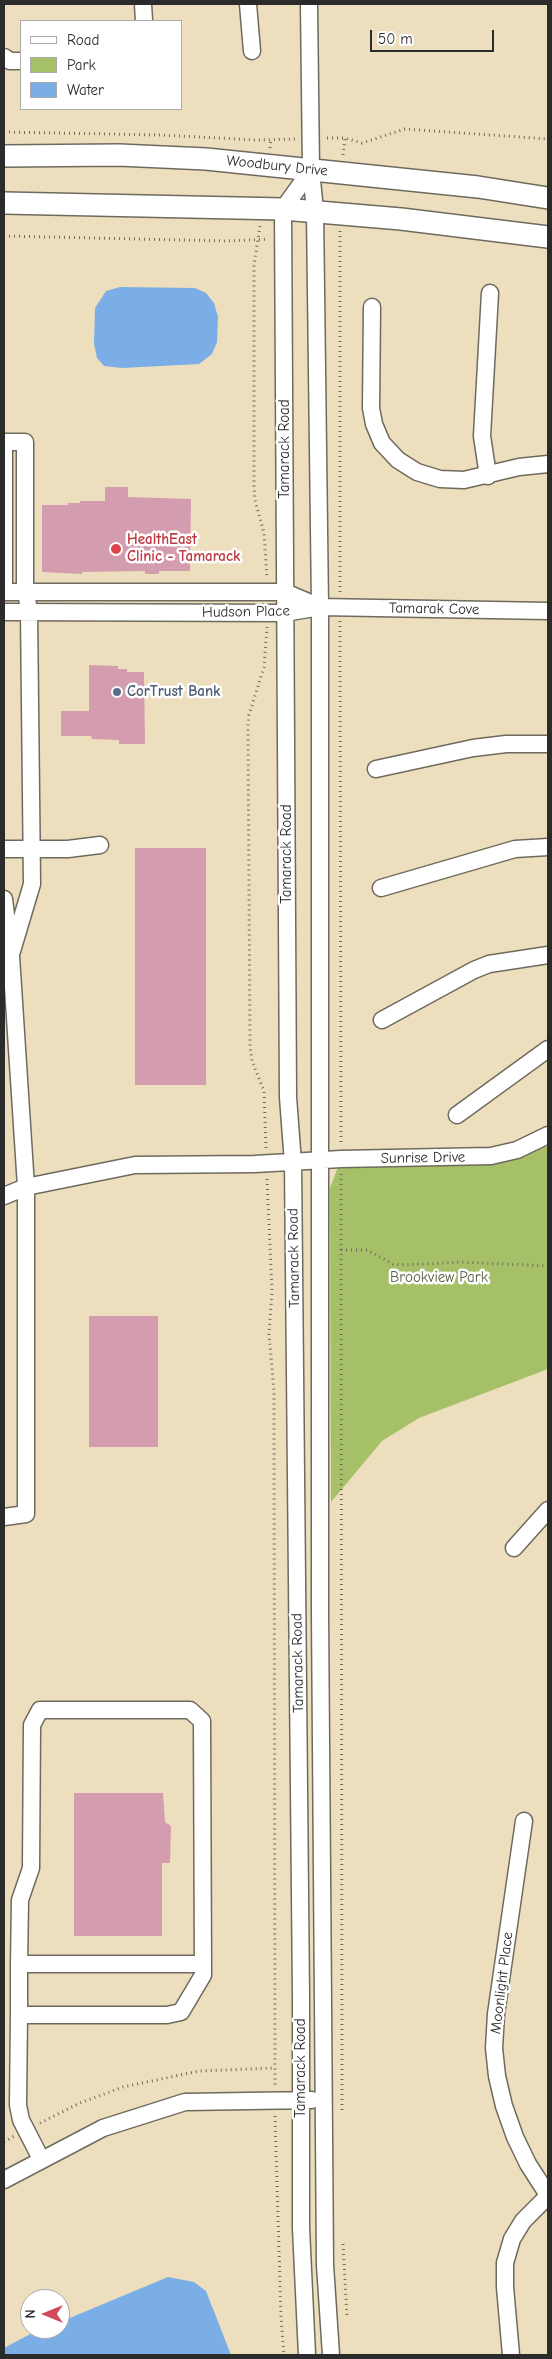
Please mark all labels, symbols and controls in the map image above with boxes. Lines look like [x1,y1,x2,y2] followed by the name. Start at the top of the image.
[20,20,182,110] legend
[372,20,496,52] scale bar
[378,30,413,48] text: 50 m
[67,31,99,49] text: Road
[67,56,96,74] text: Park
[67,81,104,99] text: Water
[225,152,329,180] street label: Woodbury Drive
[276,399,294,499] street label: Tamarack Road
[127,531,240,566] place label: HealthEast Clinic - Tamarack
[109,542,123,556] marker: HealthEast Clinic - Tamarack
[389,599,479,619] street label: Tamarak Cove
[202,602,290,622] street label: Hudson Place
[127,683,220,701] place label: CorTrust Bank
[111,686,123,698] marker: CorTrust Bank
[278,804,296,904] street label: Tamarack Road
[381,1148,465,1168] street label: Sunrise Drive
[284,1208,304,1308] street label: Tamarack Road
[390,1269,488,1287] park label: Brookview Park
[288,1613,308,1713] street label: Tamarack Road
[487,1931,517,2035] street label: Moonlight Place
[292,2018,310,2118] street label: Tamarack Road
[20,2289,70,2339] north arrow
[22,2309,39,2319] text: N

